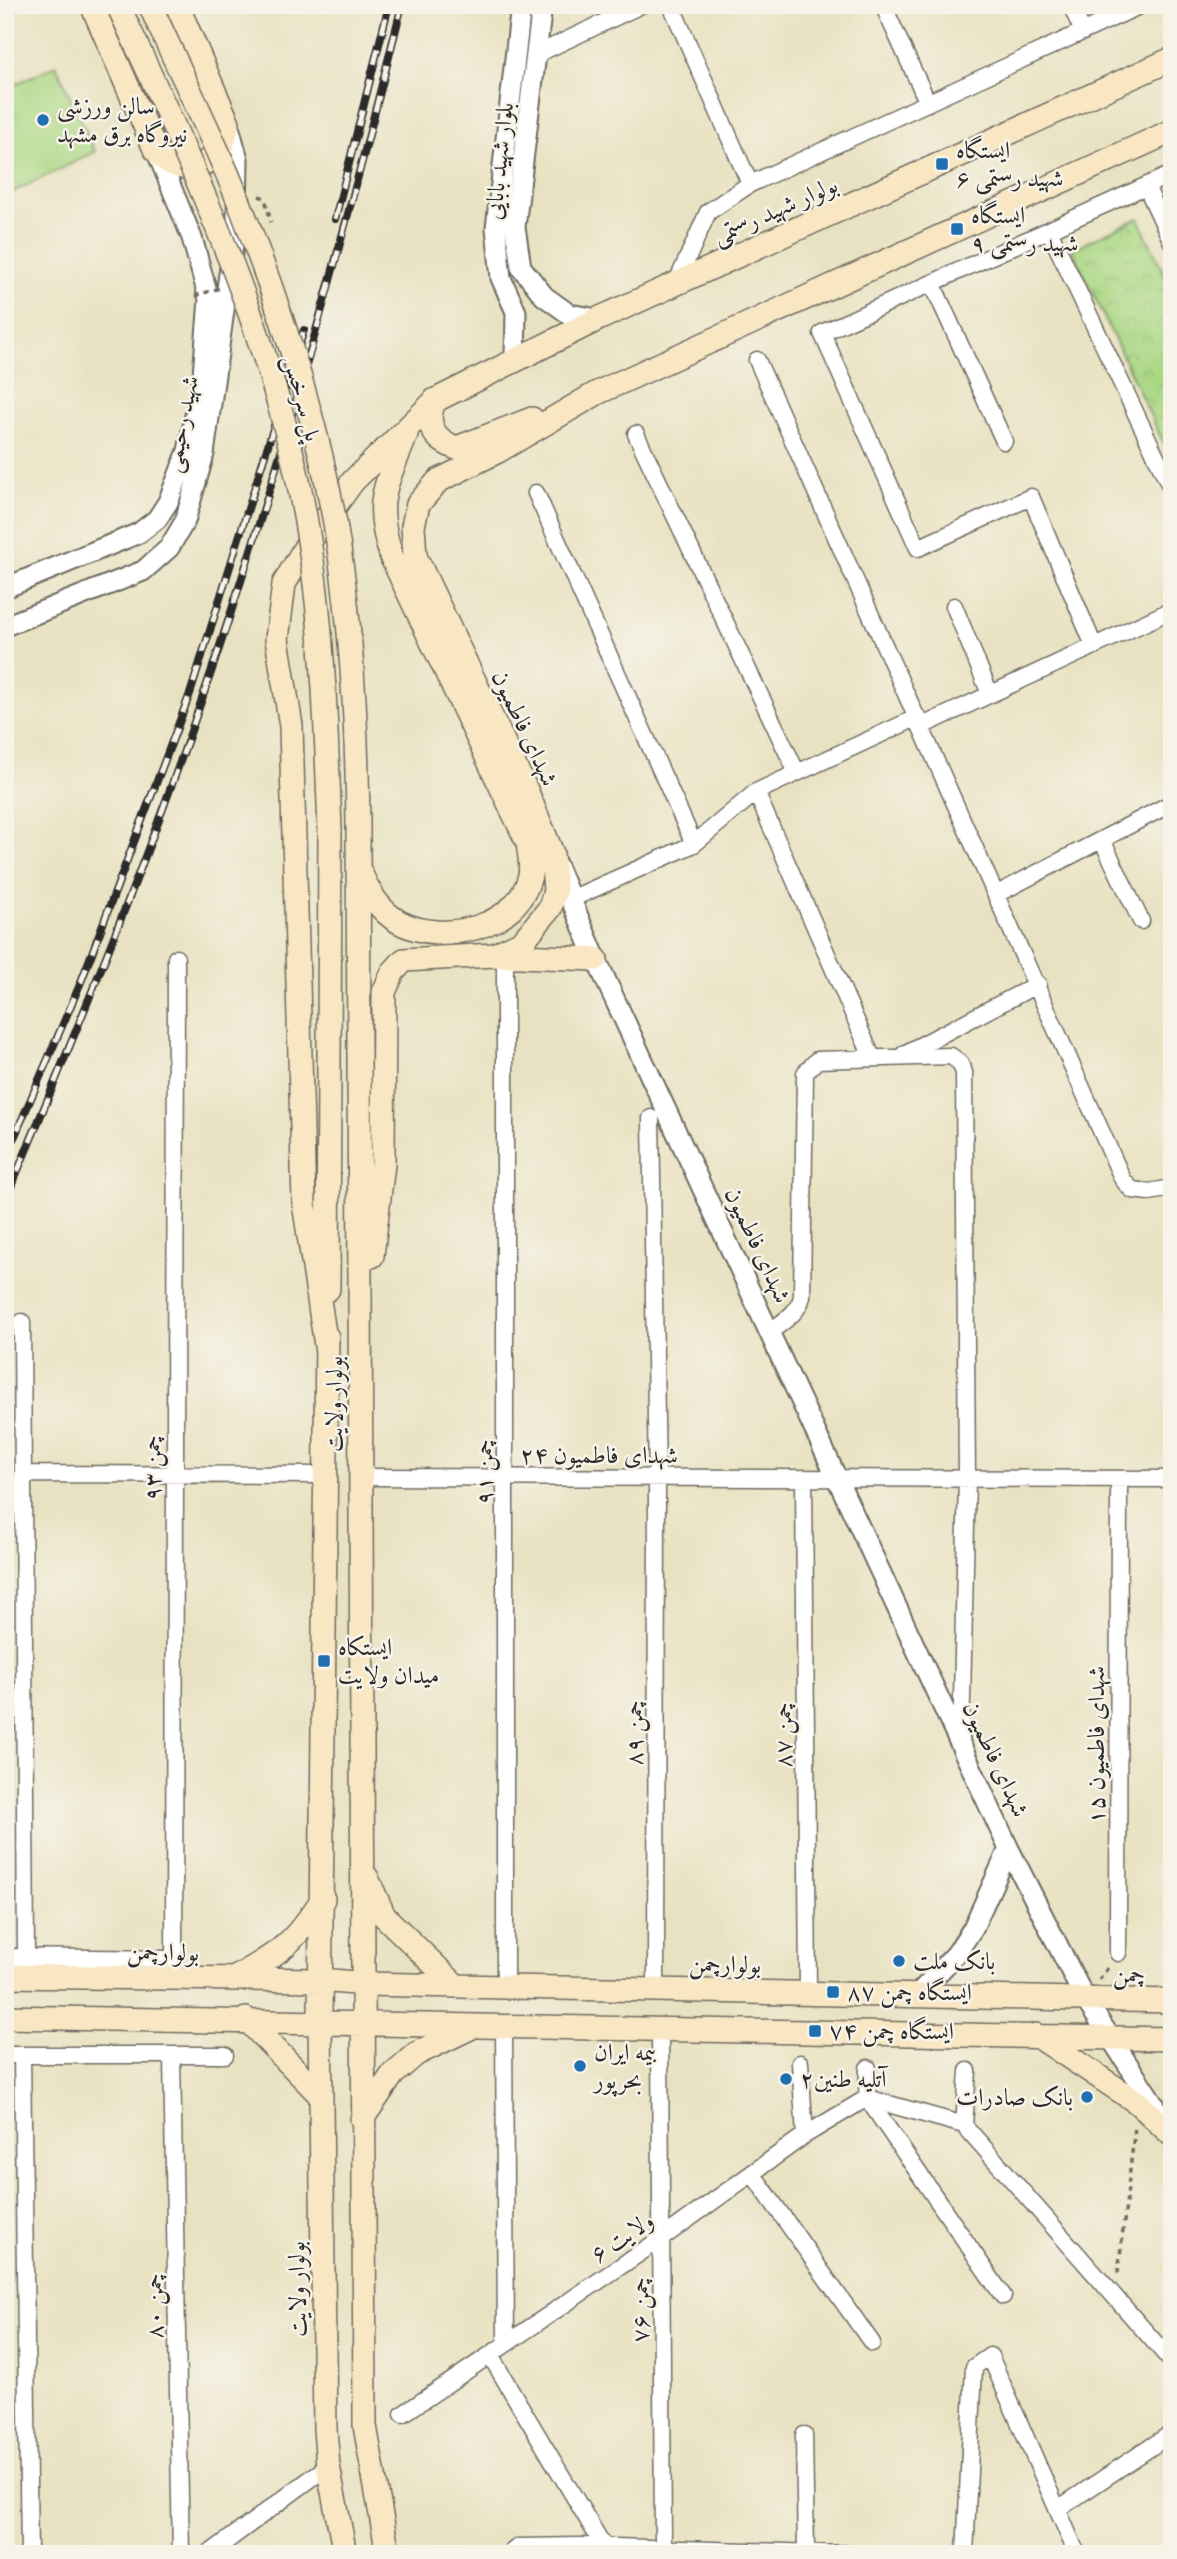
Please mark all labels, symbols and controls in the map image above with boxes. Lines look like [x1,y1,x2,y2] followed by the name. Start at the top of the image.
[57,92,187,151] place label: سالن ورزشی نیروگاه برق مشهد
[479,101,522,221] street label: بلوار شهید بابایی
[35,112,51,128] marker: سالن ورزشی نیروگاه برق مشهد
[956,135,1064,195] place label: ایستگاه شهید رستمی ۶
[934,156,950,172] marker: ایستگاه شهید رستمی ۶
[708,170,843,253] street label: بولوار شهید رستمی
[971,200,1079,260] place label: ایستگاه شهید رستمی ۹
[949,221,965,237] marker: ایستگاه شهید رستمی ۹
[275,352,328,446] street label: پل سرخس
[158,373,207,475] street label: شهید رحیمی
[483,666,564,792] street label: شهدای فاطمیون
[716,1183,797,1309] street label: شهدای فاطمیون
[320,1356,351,1452] street label: بولوار ولایت
[138,1435,169,1501] street label: چمن ۹۳
[470,1439,501,1505] street label: چمن ۹۱
[520,1441,678,1472] street label: شهدای فاطمیون ۲۴
[338,1633,439,1692] place label: ایستکاه میدان ولایت
[316,1653,332,1669] marker: ایستکاه میدان ولایت
[1082,1666,1113,1824] street label: شهدای فاطمیون ۱۵
[954,1697,1035,1823] street label: شهدای فاطمیون
[620,1700,651,1766] street label: چمن ۸۹
[769,1702,800,1768] street label: چمن ۸۷
[127,1937,199,1970] street label: بولوارچمن
[913,1947,995,1978] place label: بانک ملت
[689,1949,761,1982] street label: بولوارچمن
[891,1953,907,1969] marker: بانک ملت
[1113,1960,1145,1991] street label: چمن
[847,1977,972,2009] place label: ایستگاه چمن ۸۷
[825,1984,841,2000] marker: ایستگاه چمن ۸۷
[829,2016,954,2048] place label: ایستگاه چمن ۷۴
[807,2023,823,2039] marker: ایستگاه چمن ۷۴
[592,2038,656,2097] place label: بيمه ايران بحرپور
[572,2058,588,2074] marker: بيمه ايران بحرپور
[800,2065,889,2096] place label: آتلیه طنین۲
[778,2071,794,2087] marker: آتلیه طنین۲
[956,2083,1073,2114] place label: بانک صادرات
[1079,2089,1095,2105] marker: بانک صادرات
[585,2206,660,2271] street label: ولایت ۶
[282,2241,315,2337] street label: بولوار ولایت
[139,2273,172,2339] street label: چمن ۸۰
[626,2277,657,2343] street label: چمن ۷۶

